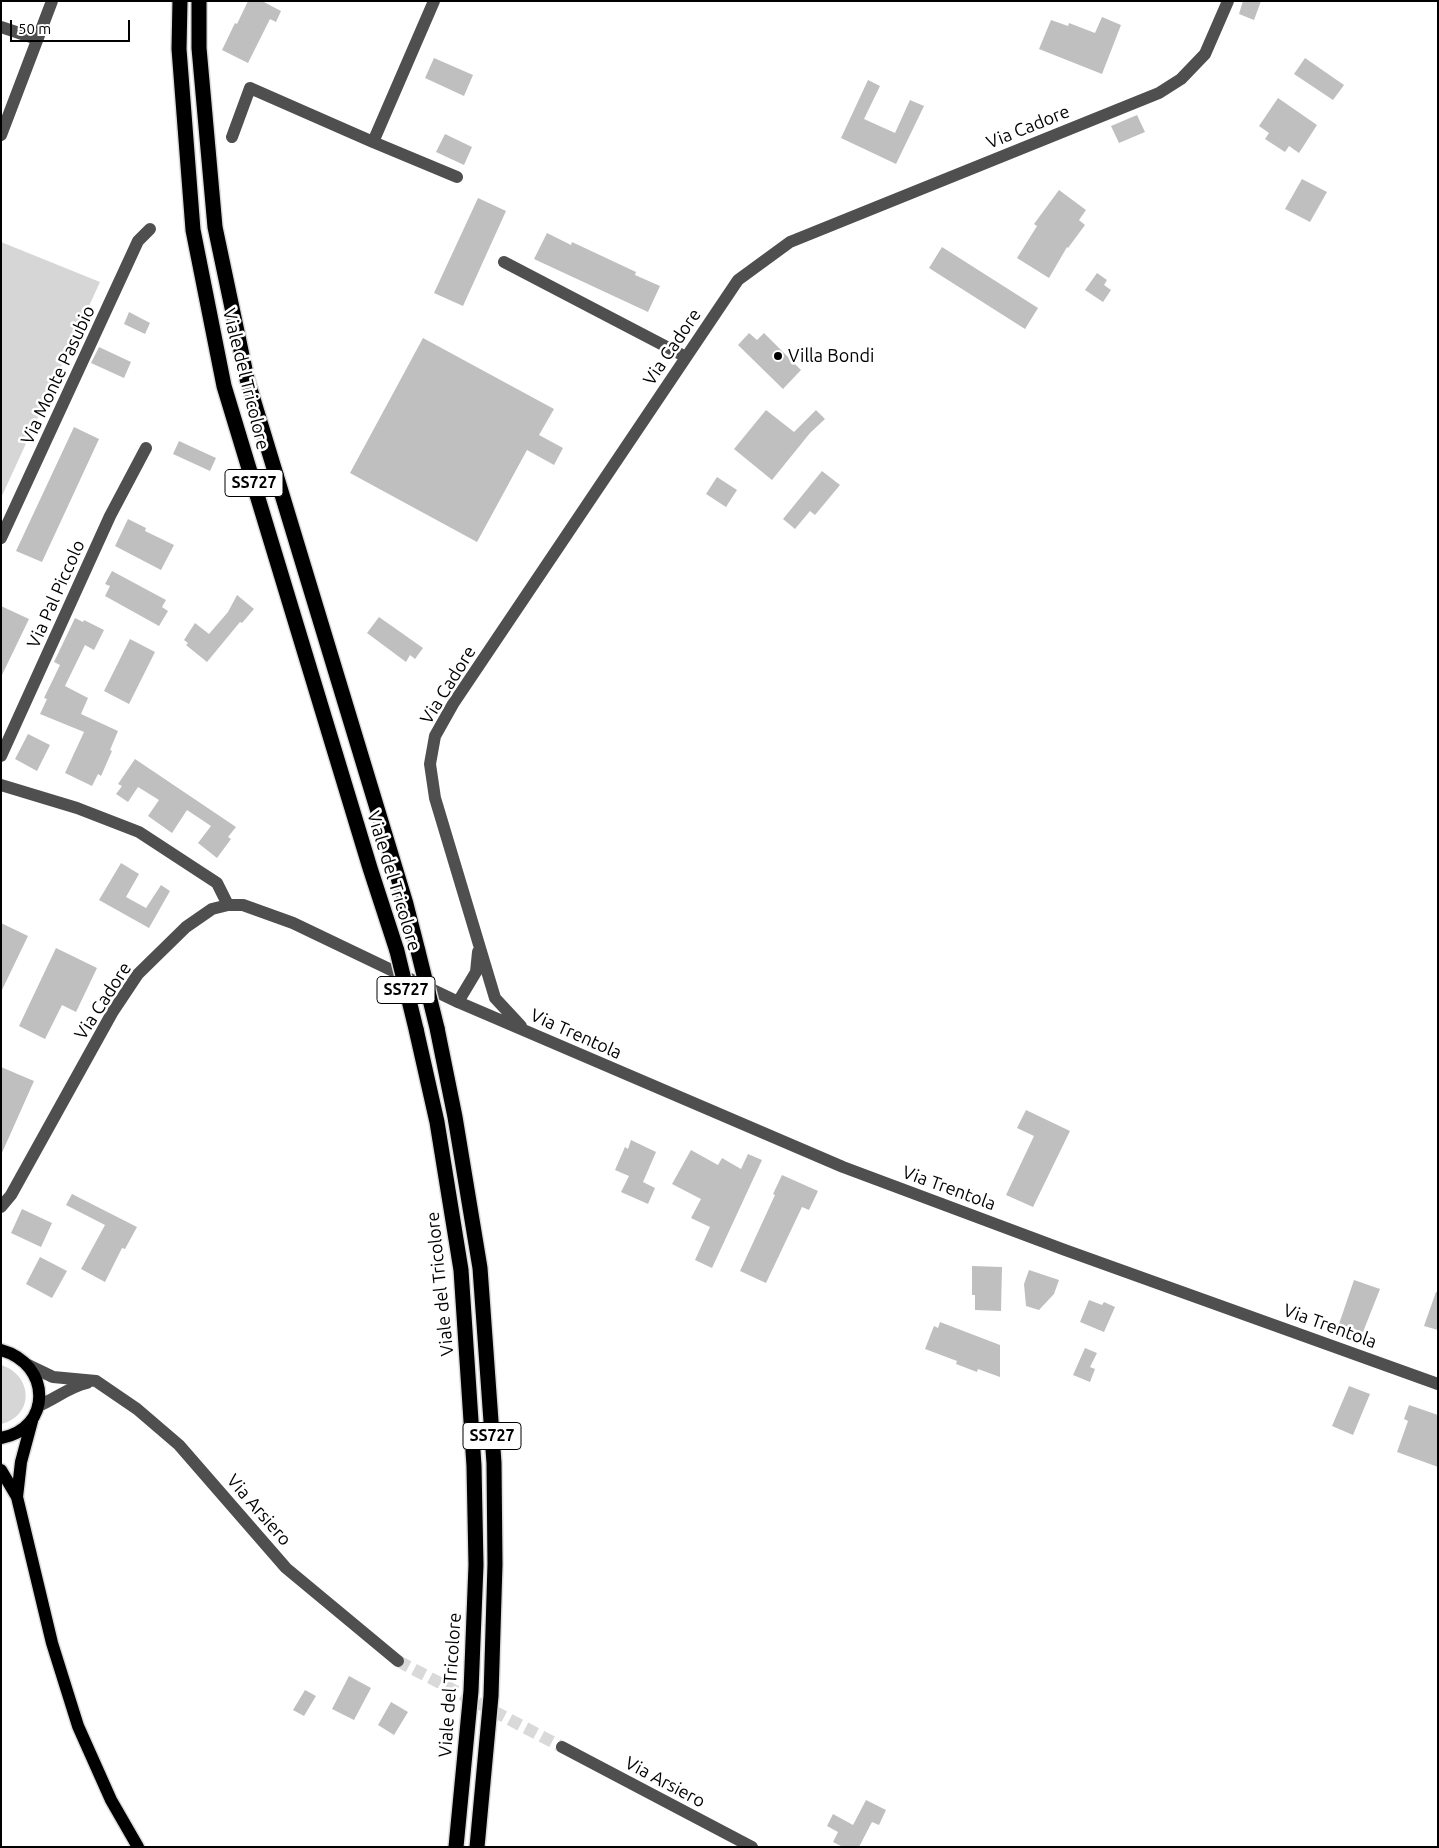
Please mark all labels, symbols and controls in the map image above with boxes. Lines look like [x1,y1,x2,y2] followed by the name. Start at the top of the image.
[12,10,132,42] scale bar
[18,20,51,37] text: 50 m
[983,101,1073,153] street label: Via Cadore
[16,302,100,448] street label: Via Monte Pasubio
[638,305,706,389] street label: Via Cadore
[218,306,274,452] street label: Viale del Tricolore
[788,345,874,367] place label: Villa Bondi
[772,350,784,362] marker: Villa Bondi
[225,469,283,496] road number: SS727
[23,537,89,651] street label: Via Pal Piccolo
[416,642,480,728] street label: Via Cadore
[362,808,426,954] street label: Viale del Tricolore
[70,958,136,1044] street label: Via Cadore
[377,976,435,1004] road number: SS727
[527,1004,625,1064] street label: Via Trentola
[899,1161,999,1215] street label: Via Trentola
[422,1211,458,1357] street label: Viale del Tricolore
[1280,1299,1380,1353] street label: Via Trentola
[463,1422,521,1450] road number: SS727
[222,1470,296,1550] street label: Via Arsiero
[434,1612,466,1758] street label: Viale del Tricolore
[621,1752,709,1812] street label: Via Arsiero

